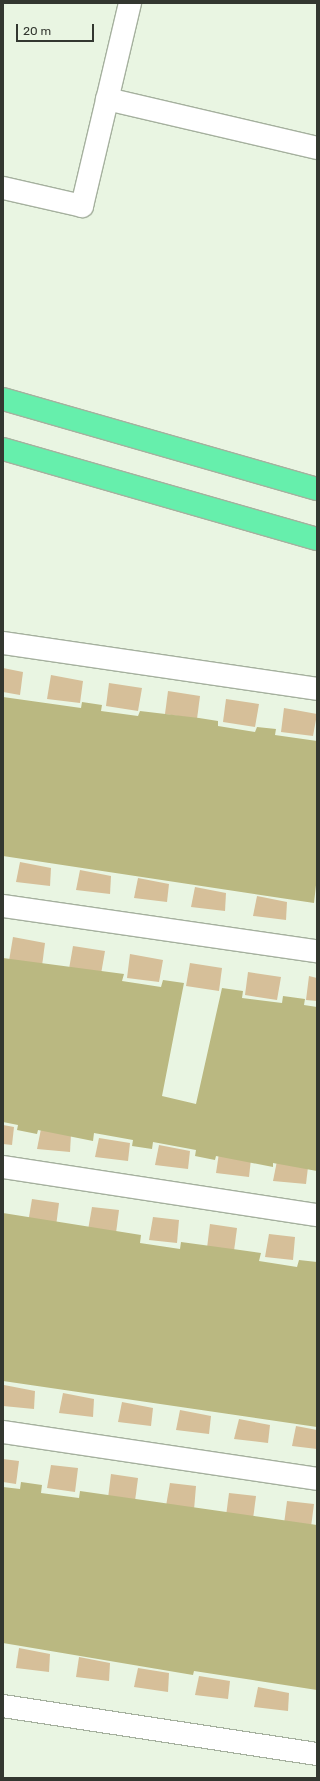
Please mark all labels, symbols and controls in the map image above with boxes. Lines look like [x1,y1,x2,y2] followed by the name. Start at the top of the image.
[18,16,96,42] scale bar
[23,24,51,38] text: 20 m

